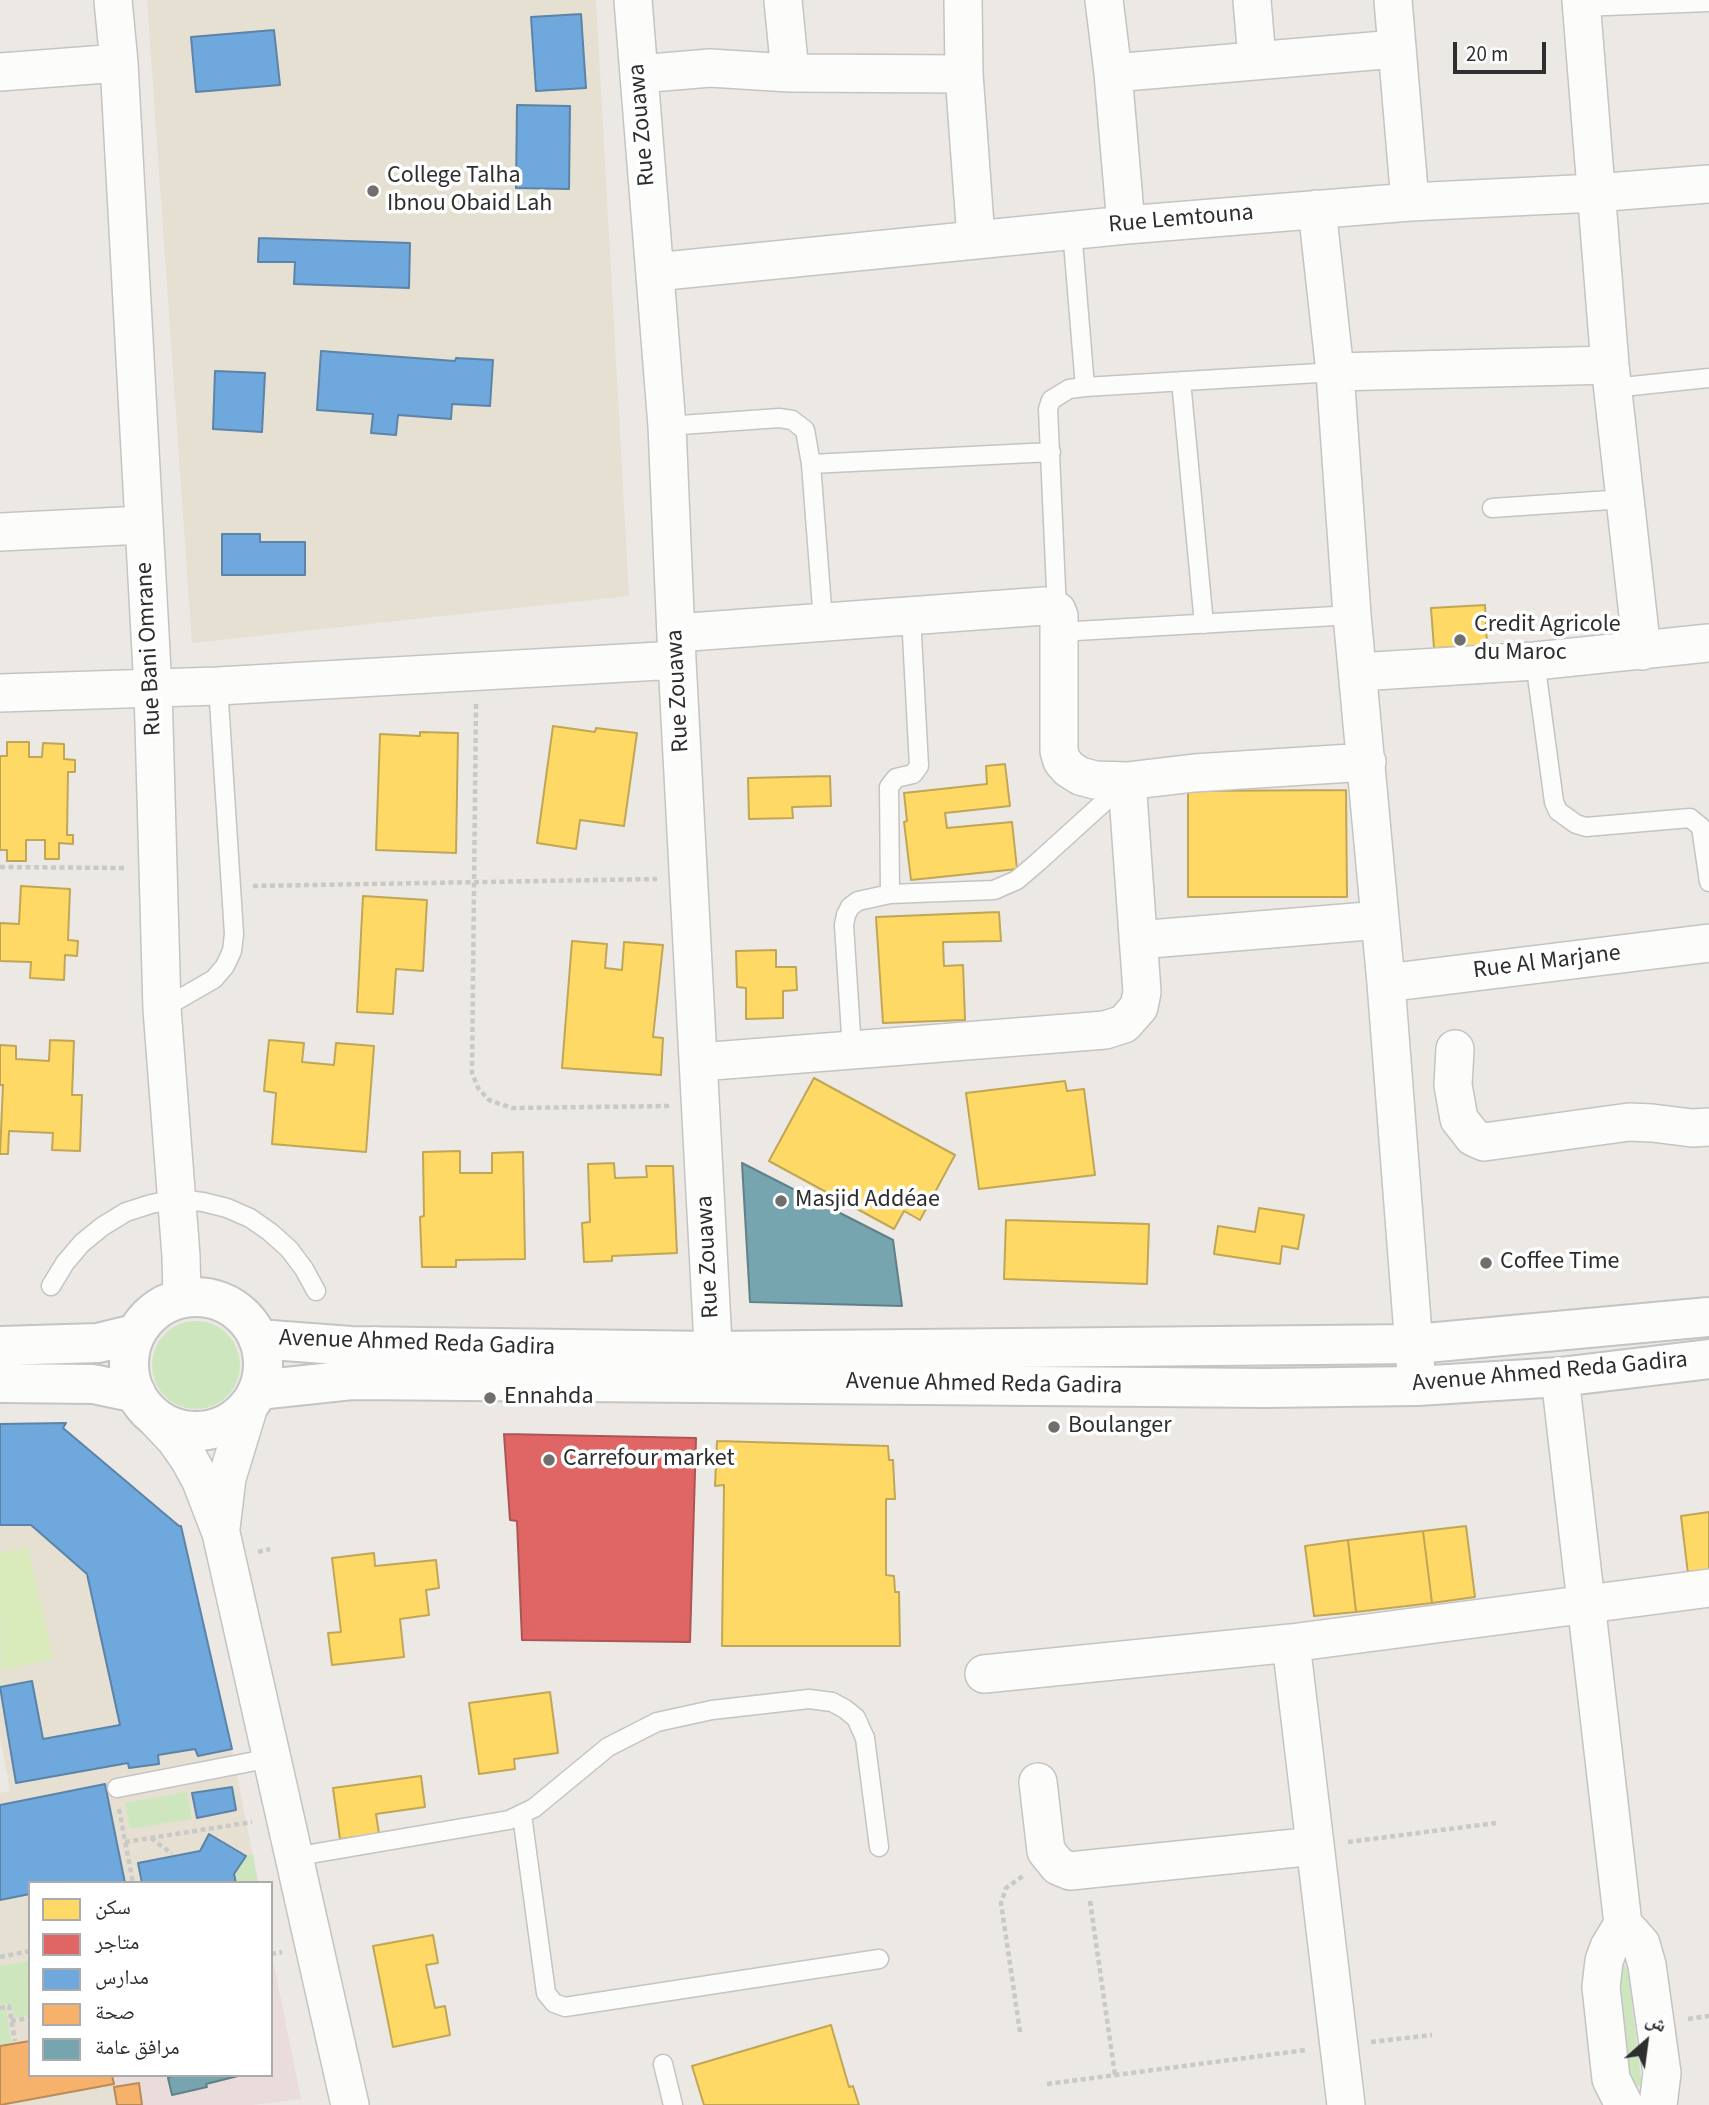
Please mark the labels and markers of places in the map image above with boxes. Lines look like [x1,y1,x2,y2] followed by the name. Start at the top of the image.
[387,163,552,219] place label: College Talha Ibnou Obaid Lah
[365,183,381,199] marker: College Talha Ibnou Obaid Lah
[1474,612,1621,668] place label: Credit Agricole du Maroc
[1452,632,1468,648] marker: Credit Agricole du Maroc
[795,1187,940,1215] place label: Masjid Addéae
[773,1193,789,1209] marker: Masjid Addéae
[1500,1249,1619,1277] place label: Coffee Time
[1478,1255,1494,1271] marker: Coffee Time
[504,1384,593,1412] place label: Ennahda
[482,1390,498,1406] marker: Ennahda
[1068,1413,1172,1441] place label: Boulanger
[1046,1419,1062,1435] marker: Boulanger
[563,1446,735,1474] place label: Carrefour market
[541,1452,557,1468] marker: Carrefour market

